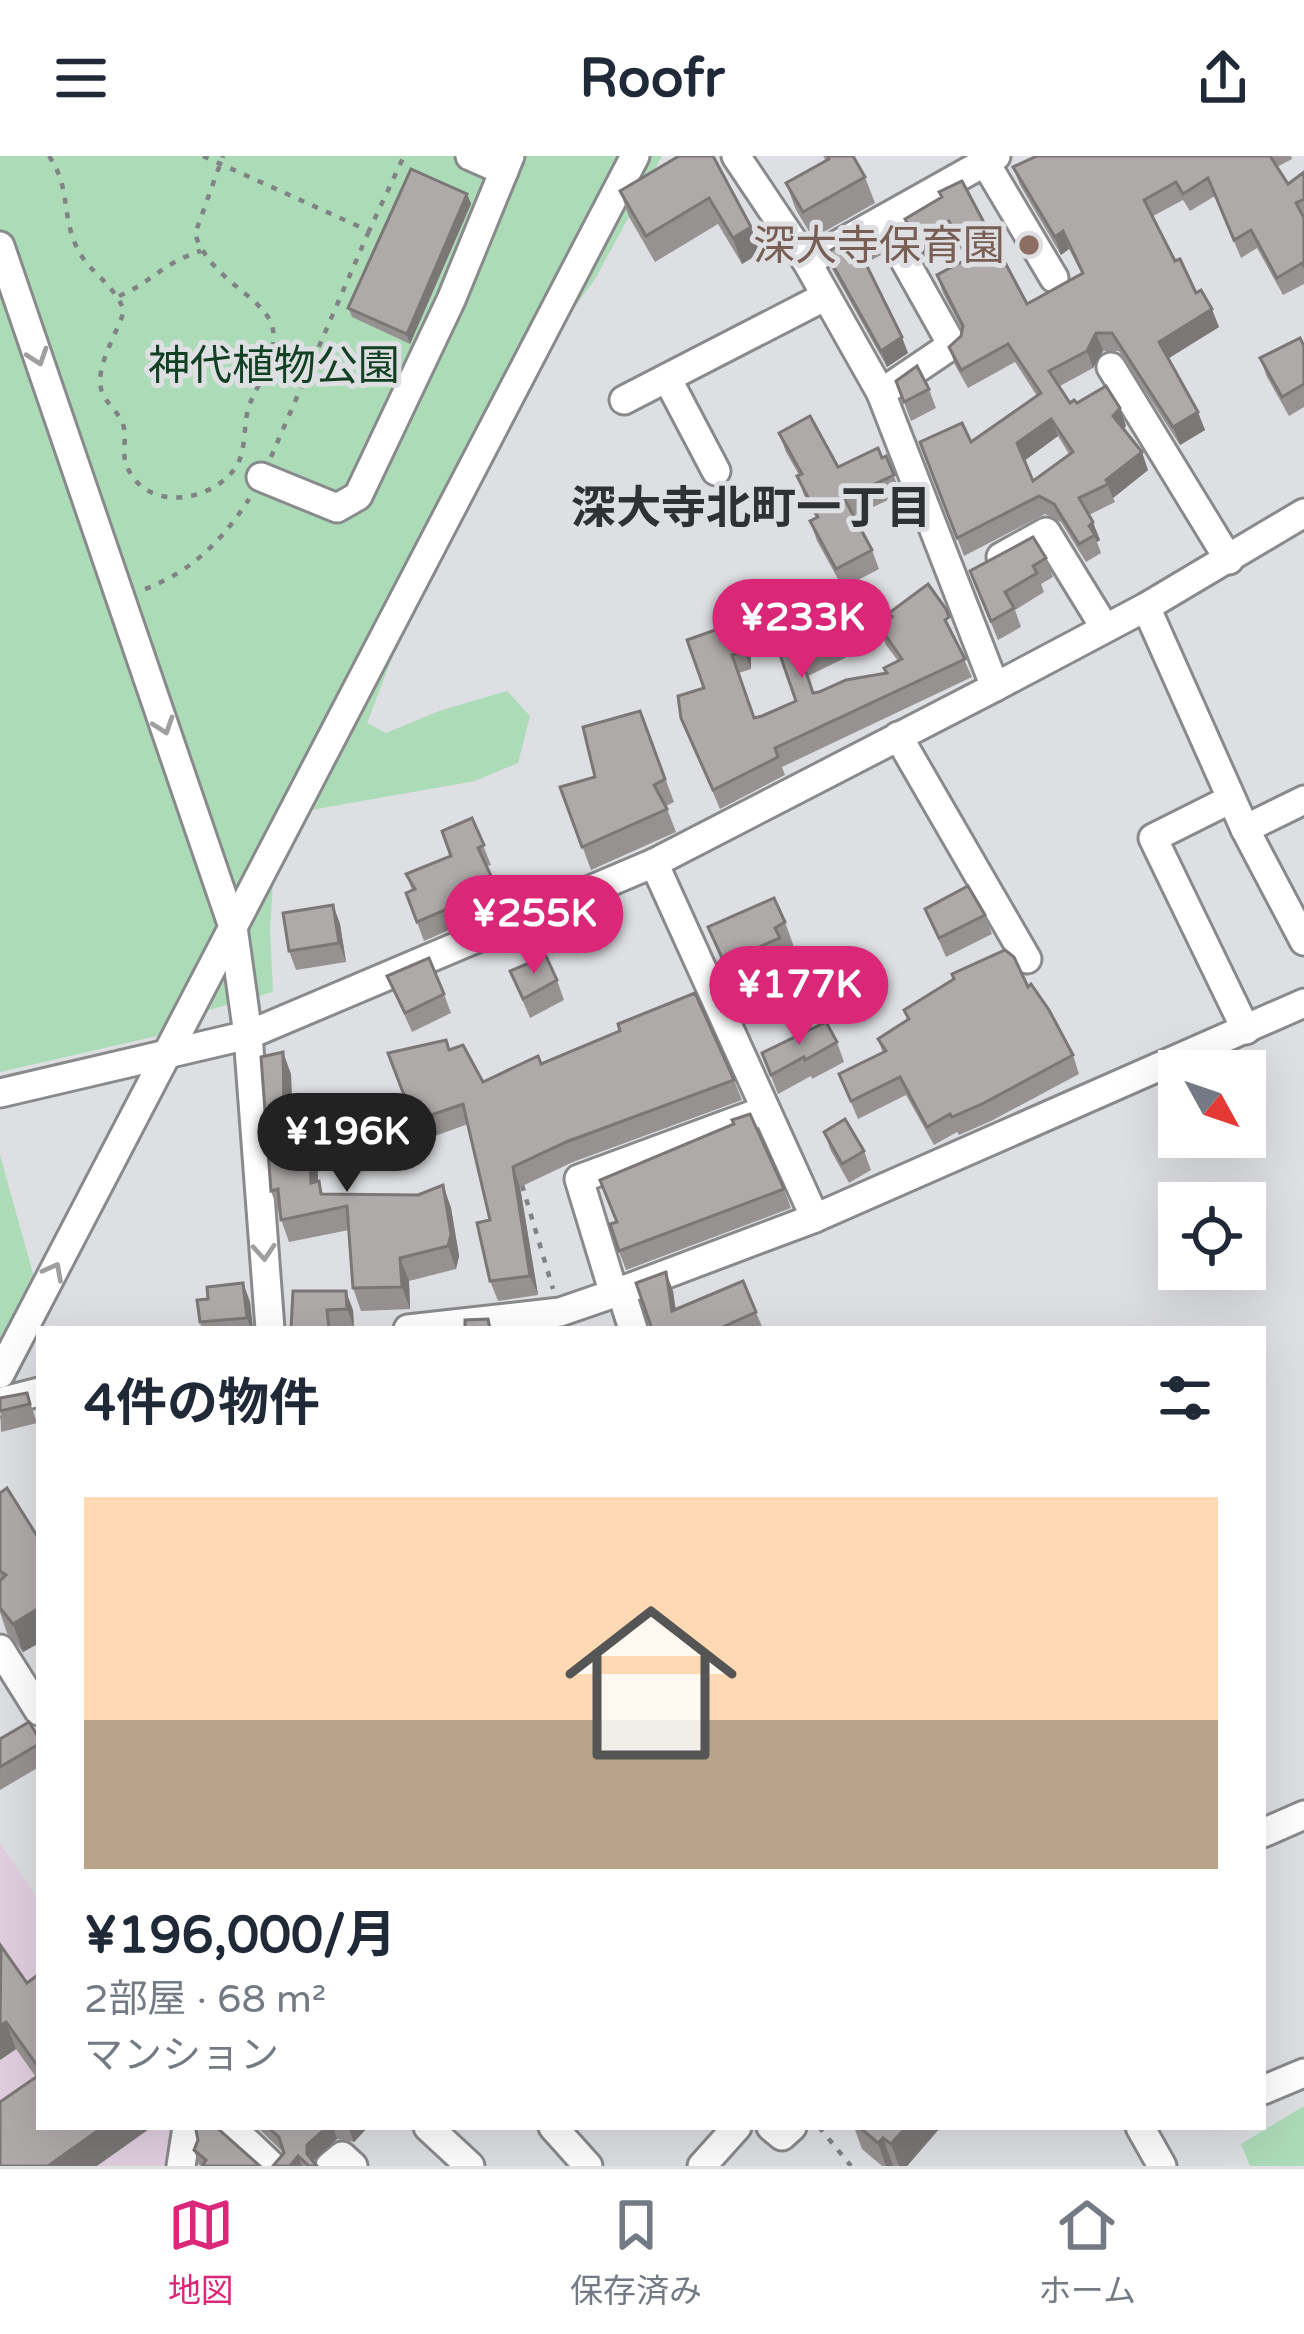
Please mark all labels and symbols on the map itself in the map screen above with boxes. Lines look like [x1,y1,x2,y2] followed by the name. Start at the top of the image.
[753,221,1005,272] place label: 深大寺保育園
[1016,232,1042,258] marker: 深大寺保育園
[148,341,400,392] park label: 神代植物公園
[24,345,48,366] one-way arrow
[571,482,931,536] district label: 深大寺北町一丁目
[718,579,886,681] pin: ¥233K
[150,715,175,736] one-way arrow
[450,875,618,977] pin: ¥255K
[715,946,883,1048] pin: ¥177K
[1158,1050,1266,1158] north arrow
[263,1093,431,1195] pin: ¥196K
[251,1243,277,1262] one-way arrow
[40,1261,63,1283] one-way arrow

